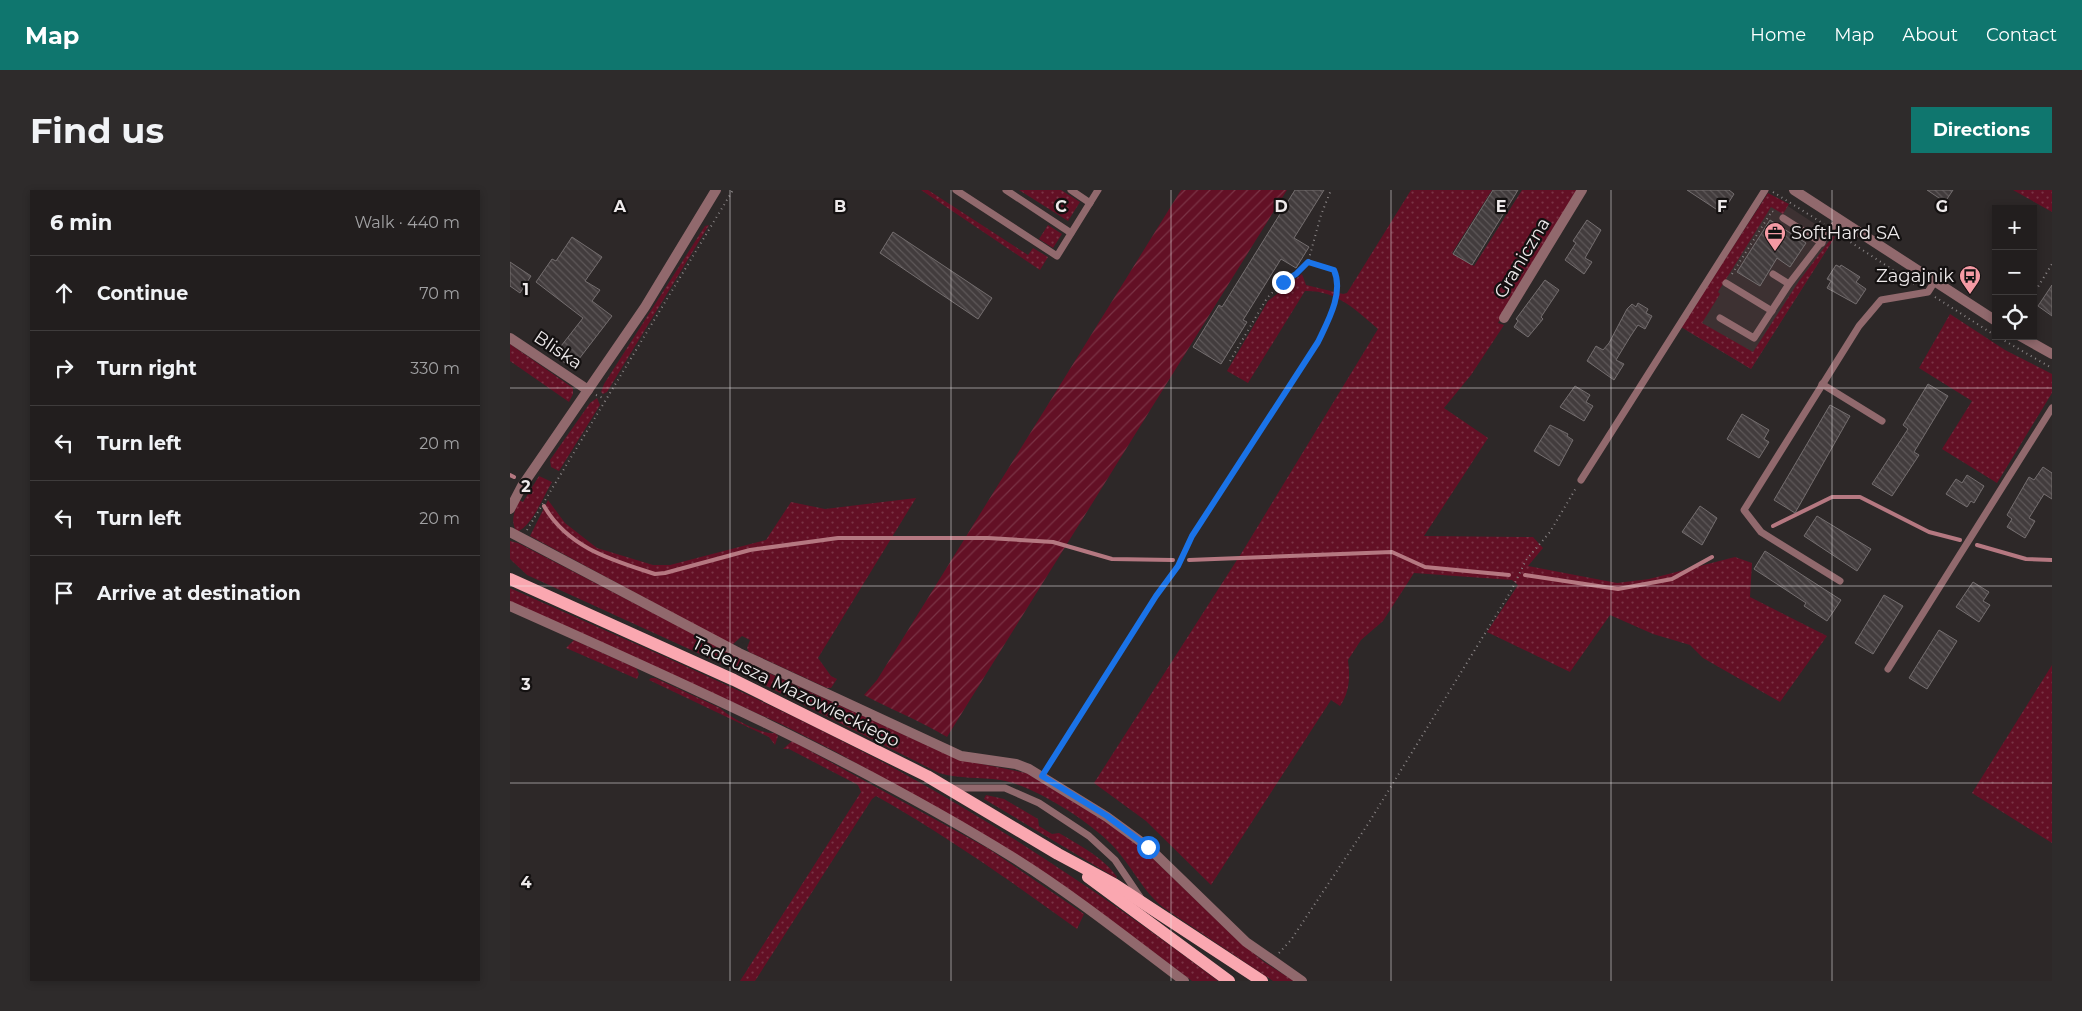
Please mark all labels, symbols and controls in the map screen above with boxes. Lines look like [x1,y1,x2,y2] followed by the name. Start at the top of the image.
[25,21,79,50] text: Map
[1750,24,1806,46] text: Home
[1834,24,1874,46] text: Map
[1902,24,1958,46] text: About
[1986,24,2057,46] text: Contact
[1911,107,2052,153] button: Directions
[30,109,164,152] text: Find us
[613,197,627,216] text: A
[834,197,846,216] text: B
[1055,197,1067,216] text: C
[1274,197,1288,216] text: D
[1496,197,1506,216] text: E
[1717,197,1727,216] text: F
[1936,197,1948,216] text: G
[1992,205,2037,340] map controls
[1992,205,2037,250] button: +
[50,210,112,235] text: 6 min
[354,213,460,232] text: Walk · 440 m
[1489,214,1555,302] street label: Graniczna
[1763,221,1787,252] office icon: SoftHard SA
[1791,222,1900,244] place label: SoftHard SA
[1992,250,2037,295] button: −
[1958,264,1982,295] bus stop icon: Zagajnik
[1876,265,1954,287] place label: Zagajnik
[1272,271,1295,294] route end
[50,279,78,307] icon: ahead
[523,280,529,299] text: 1
[97,282,188,305] text: Continue
[419,284,460,303] text: 70 m
[1992,295,2037,340] button: locate
[530,326,586,374] street label: Bliska
[50,354,78,382] icon: right
[97,357,197,380] text: Turn right
[410,359,460,378] text: 330 m
[50,429,78,457] icon: left
[97,432,182,455] text: Turn left
[419,434,460,453] text: 20 m
[521,477,531,496] text: 2
[50,504,78,532] icon: left
[97,507,182,530] text: Turn left
[419,509,460,528] text: 20 m
[50,579,78,607] icon: arrive
[97,582,301,605] text: Arrive at destination
[689,632,903,752] street label: Tadeusza Mazowieckiego
[520,675,531,694] text: 3
[1137,836,1160,859] route start
[520,873,532,892] text: 4

